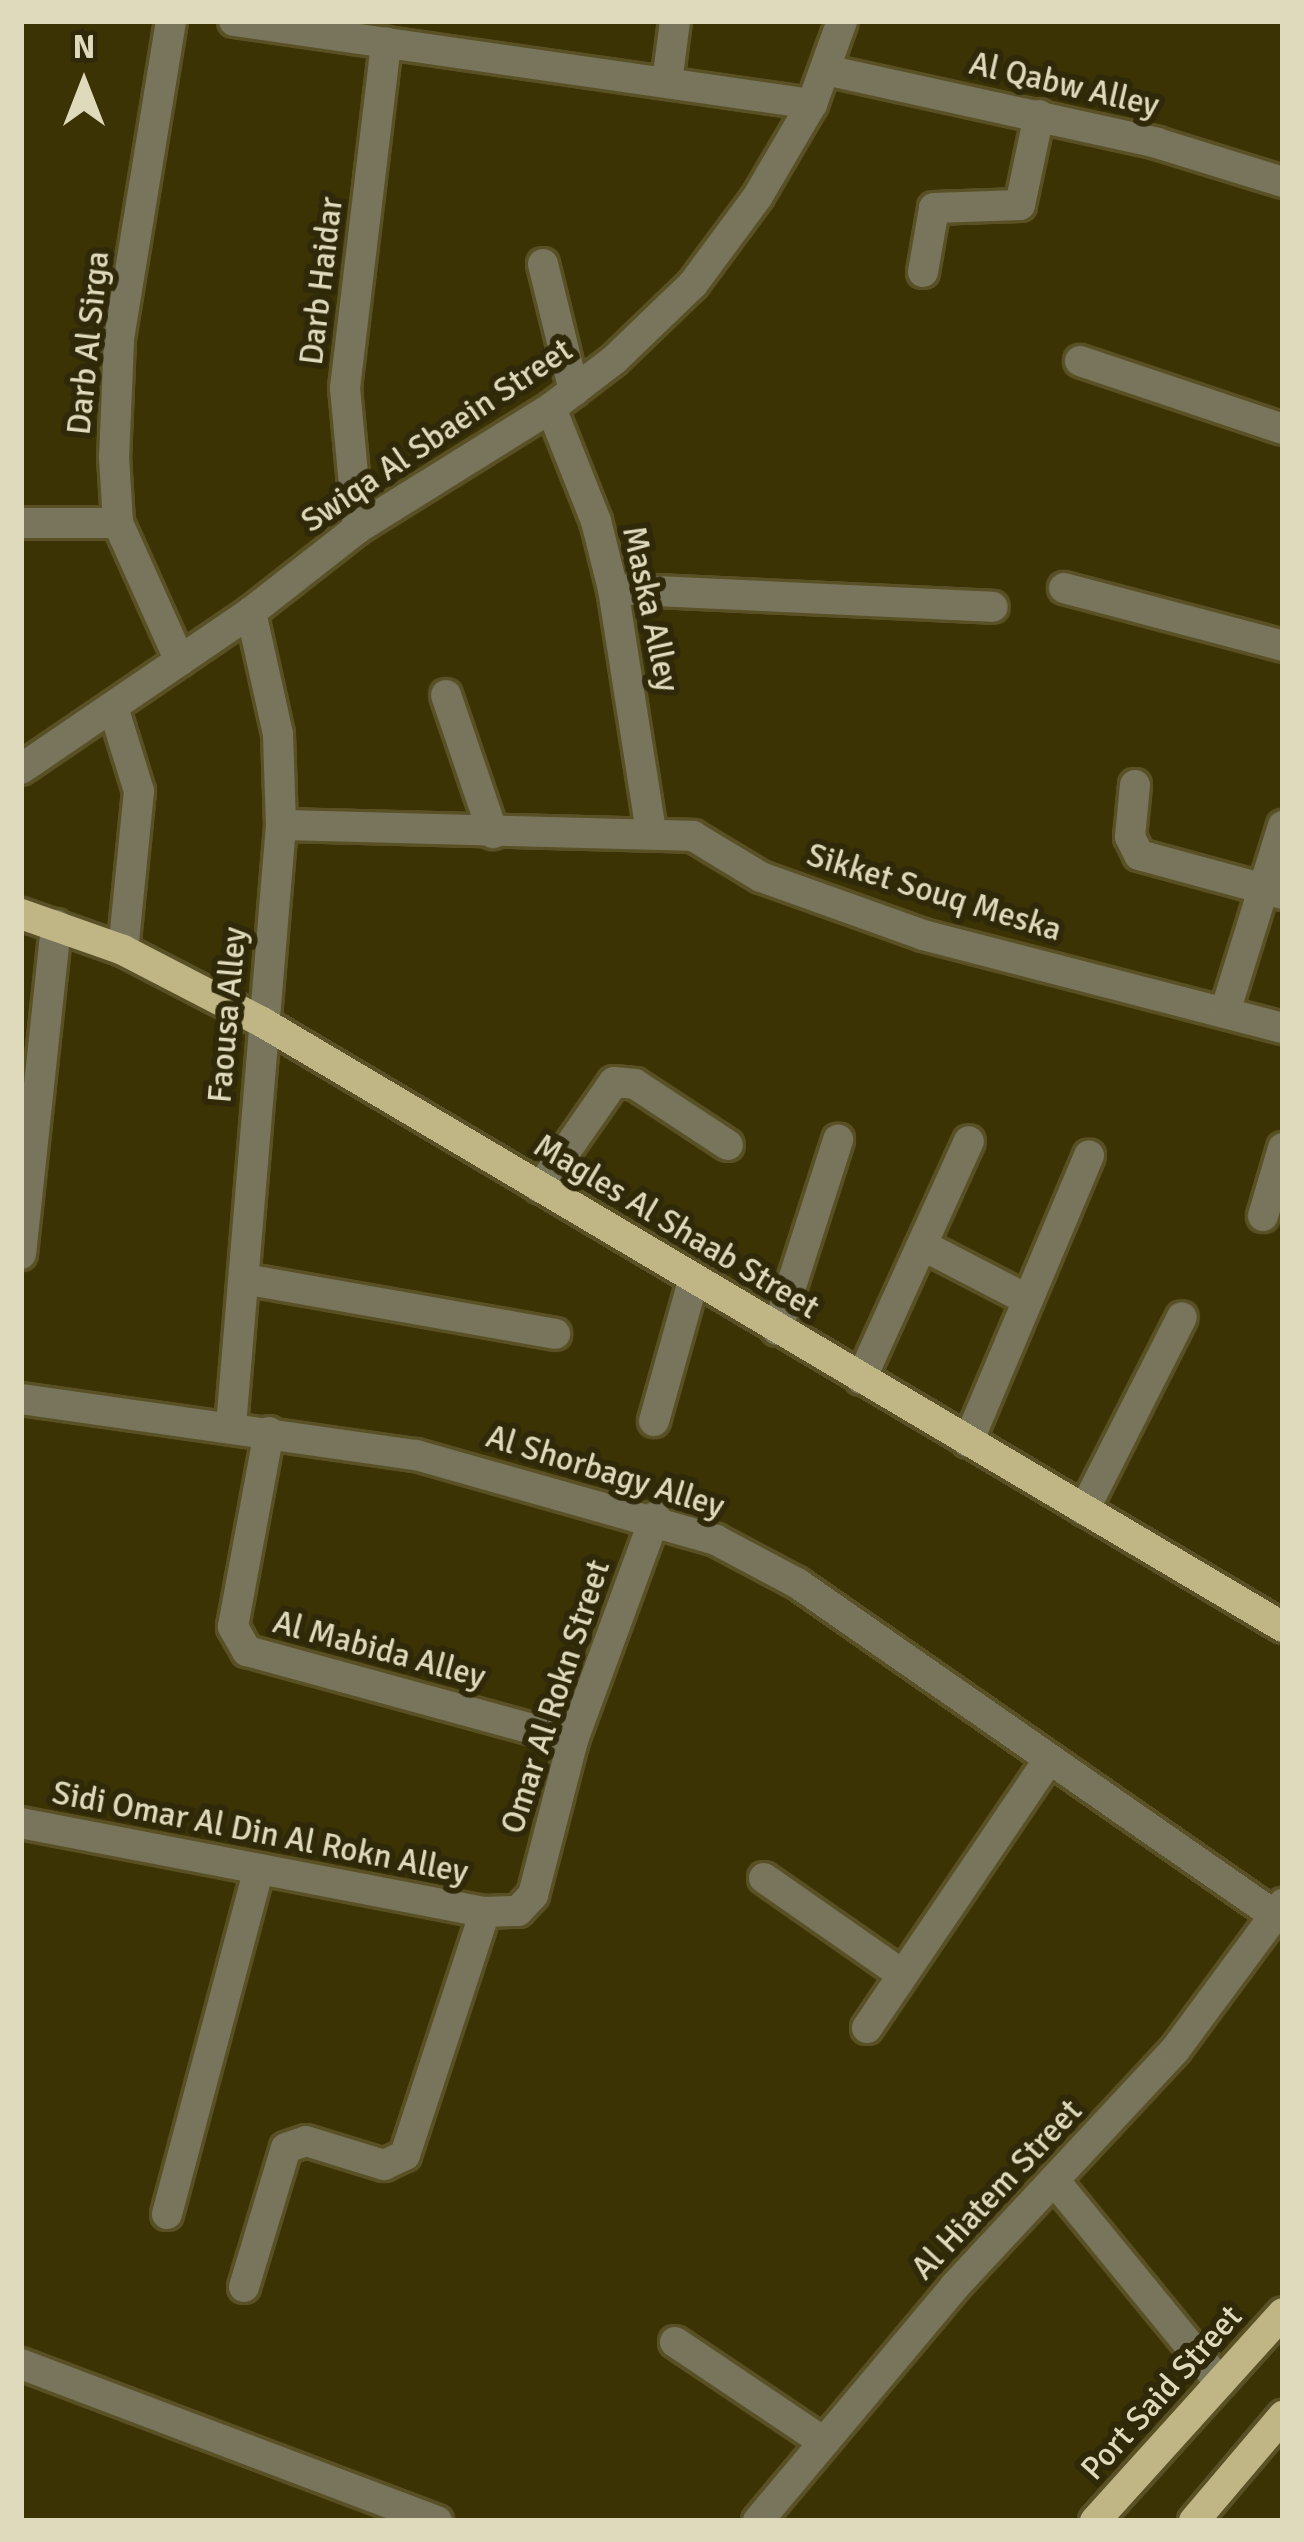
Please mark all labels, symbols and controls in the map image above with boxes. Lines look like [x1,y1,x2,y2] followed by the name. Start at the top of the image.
[24,24,144,144] north arrow
[73,27,95,68] text: N
[965,44,1163,126] street label: Al Qabw Alley
[292,195,352,367] street label: Darb Haidar
[60,249,118,437] street label: Darb Al Sirga
[294,331,580,541] street label: Swiqa Al Sbaein Street
[613,523,687,695] street label: Maska Alley
[802,835,1066,951] street label: Sikket Souq Meska
[201,925,255,1105] street label: Faousa Alley
[526,1126,826,1328] street label: Magles Al Shaab Street
[481,1417,729,1527] street label: Al Shorbagy Alley
[493,1555,619,1839] street label: Omar Al Rokn Street
[269,1603,489,1697] street label: Al Mabida Alley
[49,1773,471,1893] street label: Sidi Omar Al Din Al Rokn Alley
[904,2092,1090,2288] street label: Al Hiatem Street
[1073,2297,1251,2489] street label: Port Said Street

